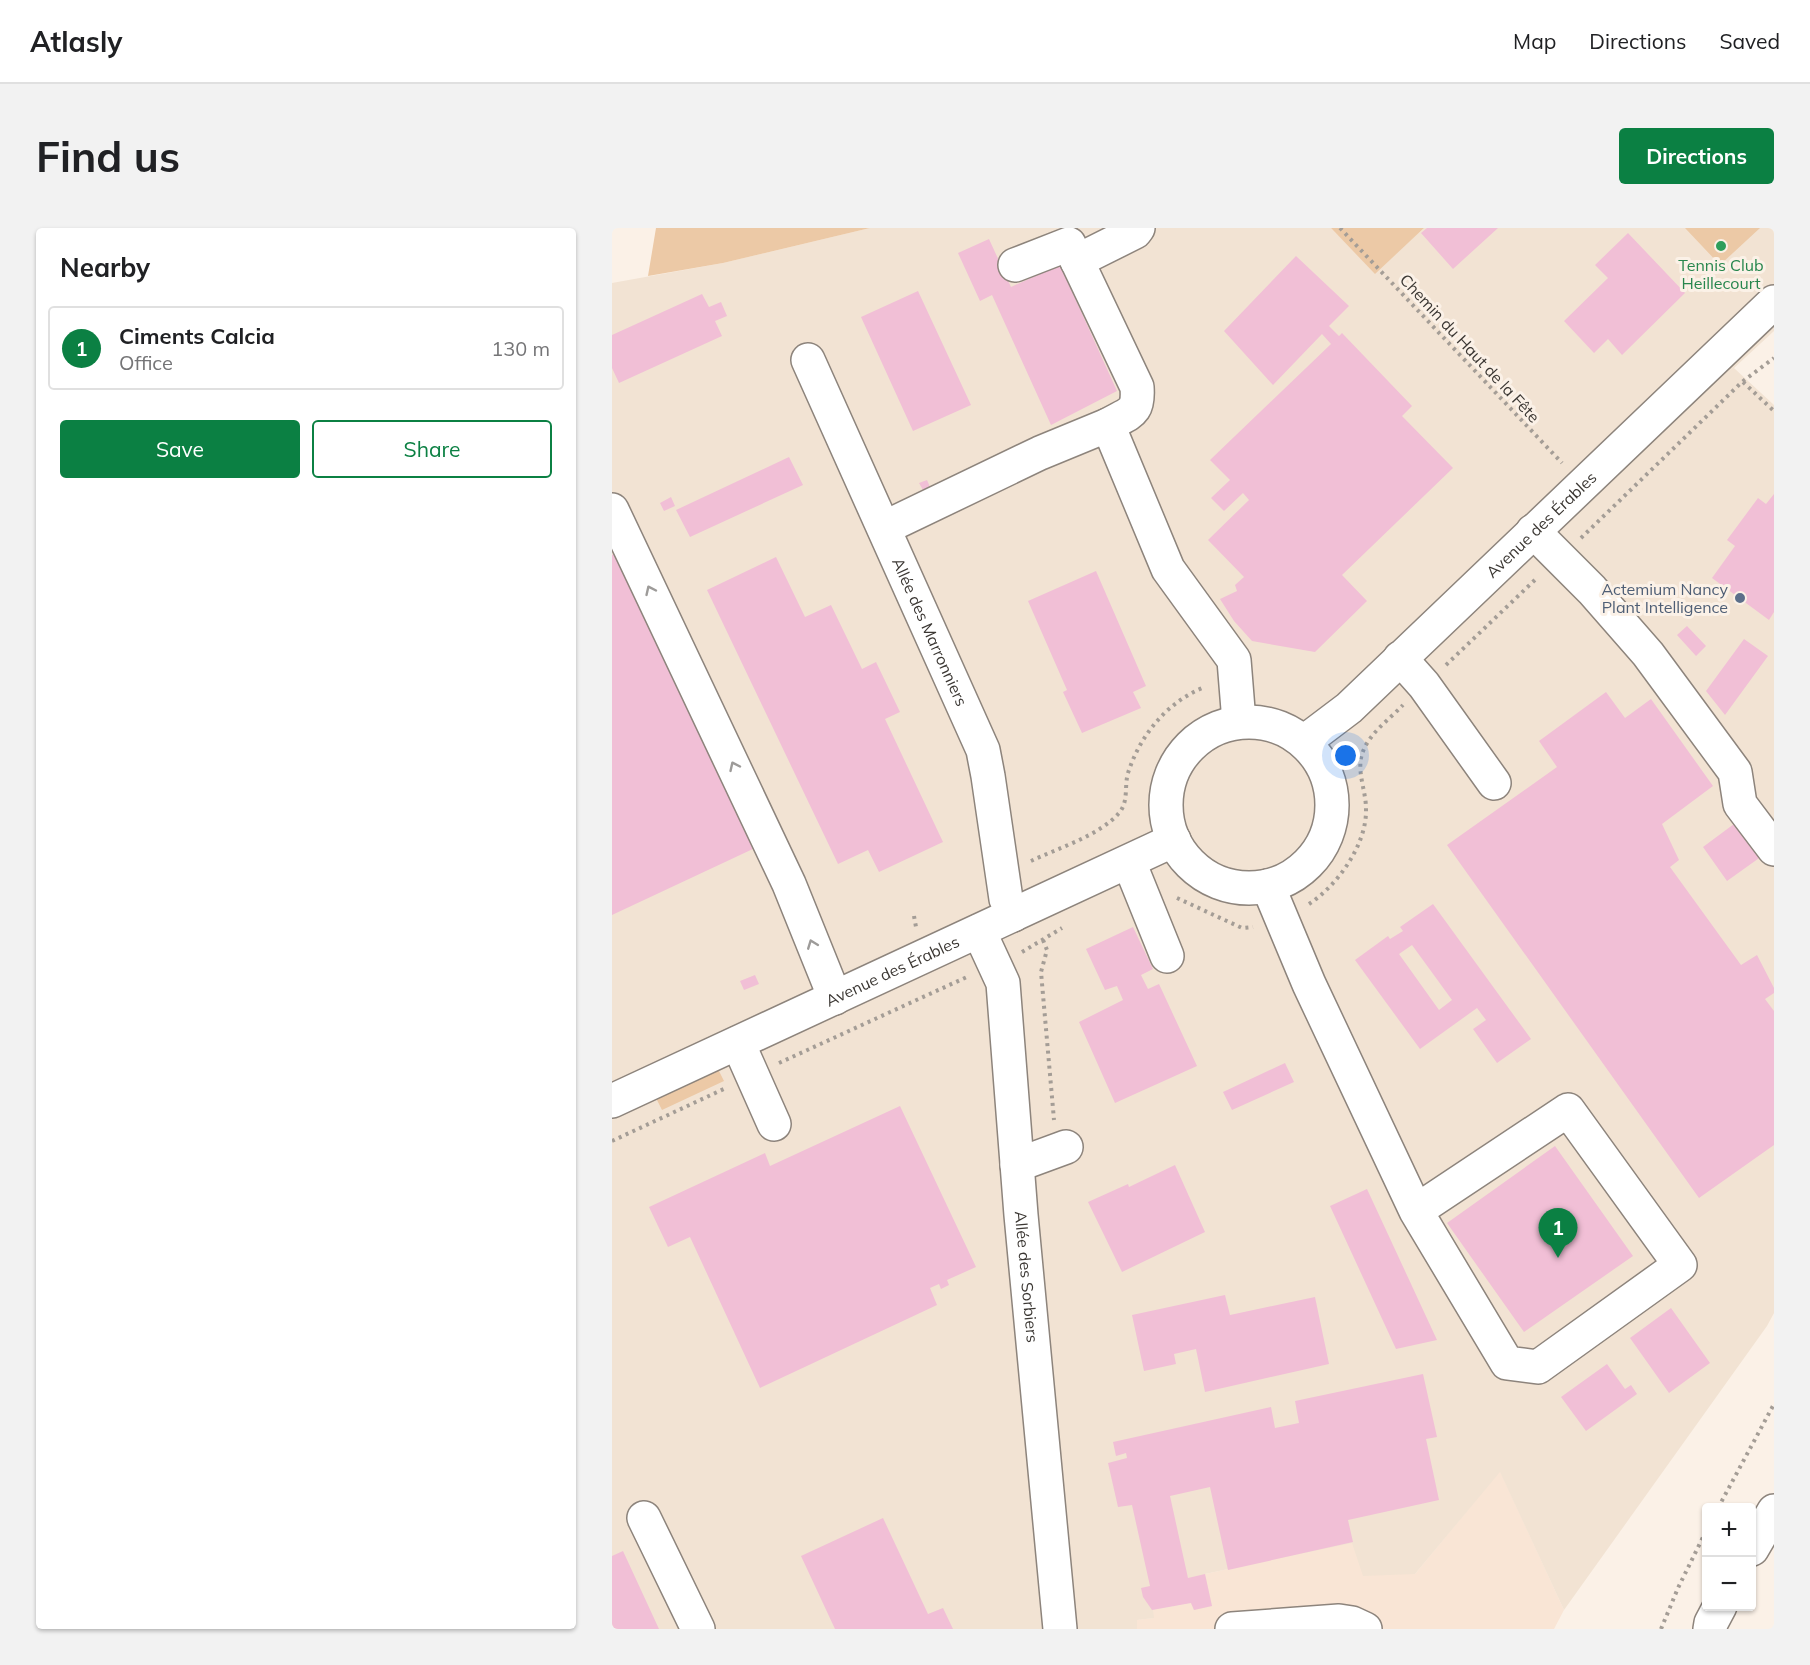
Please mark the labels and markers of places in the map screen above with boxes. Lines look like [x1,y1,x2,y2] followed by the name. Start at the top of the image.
[1714,239,1728,253] marker: Tennis Club Heillecourt
[1678,255,1764,293] place label: Tennis Club Heillecourt
[1601,579,1728,617] place label: Actemium Nancy Plant Intelligence
[1733,591,1747,605] marker: Actemium Nancy Plant Intelligence
[1538,1208,1578,1258] pin: 1

